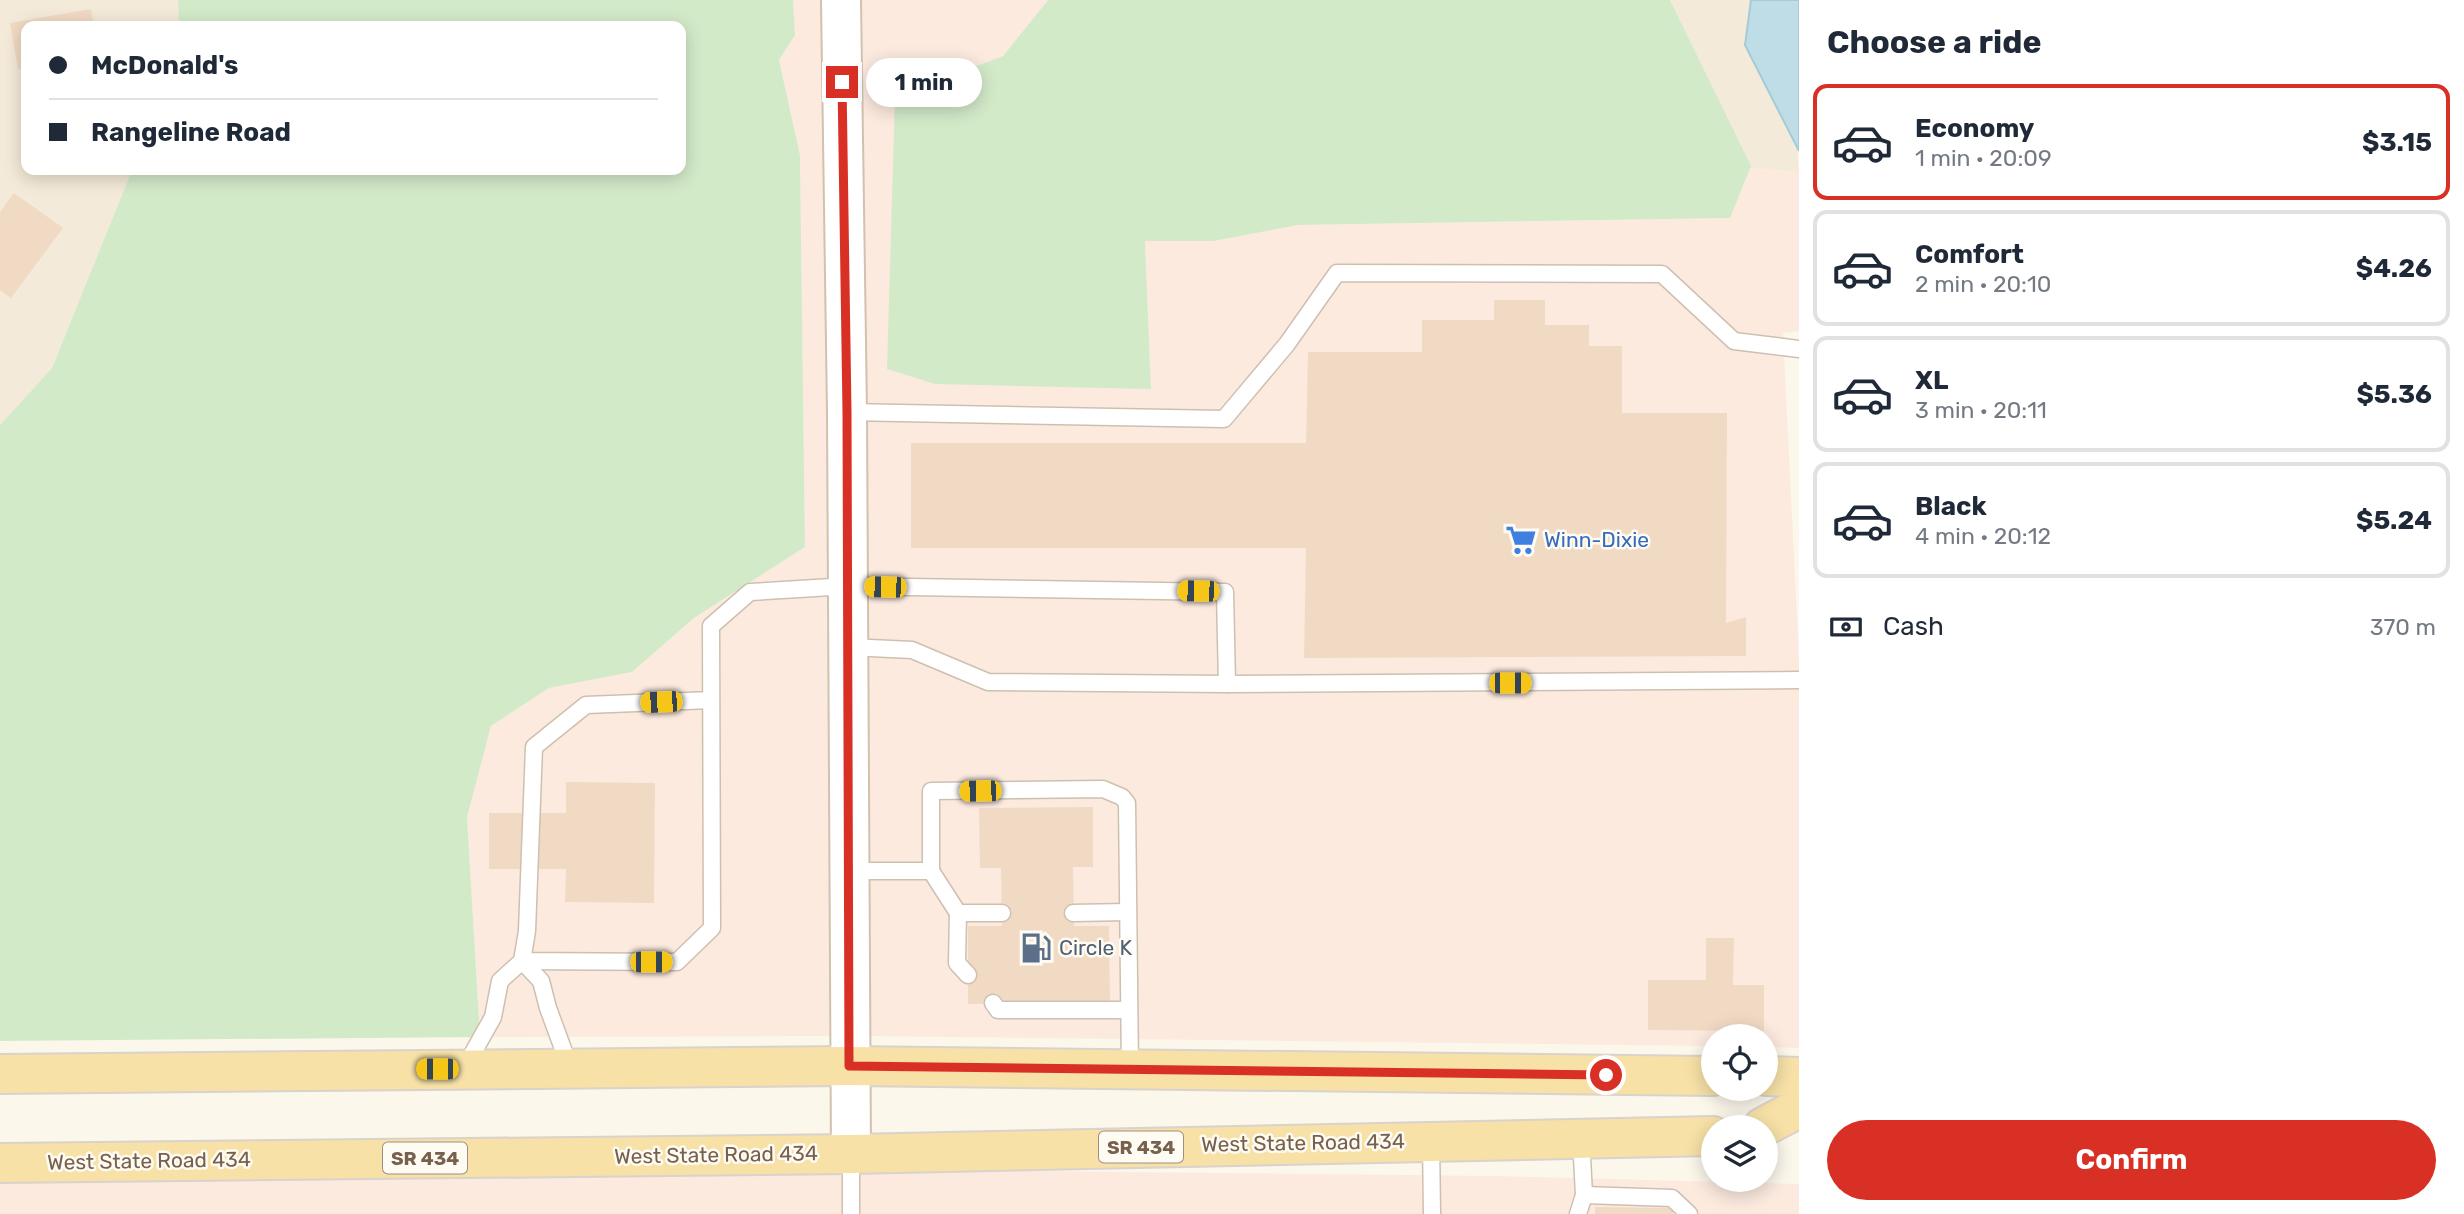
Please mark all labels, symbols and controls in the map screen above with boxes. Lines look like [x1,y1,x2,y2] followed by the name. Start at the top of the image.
[1827,23,2041,61] text: Choose a ride
[91,50,239,81] text: McDonald's
[866,57,982,106] callout: 1 min
[826,66,858,98] route end
[895,68,953,96] text: 1 min
[1831,111,1894,174] icon: car
[1915,113,2034,144] text: Economy
[91,117,291,148] text: Rangeline Road
[2362,127,2432,158] text: $3.15
[1915,144,2052,172] text: 1 min · 20:09
[1831,237,1894,300] icon: car
[1915,239,2024,270] text: Comfort
[2356,253,2432,284] text: $4.26
[1915,270,2051,298] text: 2 min · 20:10
[1831,363,1894,426] icon: car
[1915,365,1948,396] text: XL
[2356,379,2432,410] text: $5.36
[1915,396,2047,424] text: 3 min · 20:11
[1831,489,1894,552] icon: car
[1915,491,1987,522] text: Black
[2356,505,2432,536] text: $5.24
[1915,522,2051,550] text: 4 min · 20:12
[1504,523,1538,557] supermarket icon: Winn-Dixie
[1544,527,1649,552] place label: Winn-Dixie
[864,576,907,598] car
[1177,580,1220,602] car
[1827,608,1865,646] icon: cash
[1883,611,1944,642] text: Cash
[2370,613,2436,641] text: 370 m
[1490,673,1532,694] car
[640,691,683,713] car
[959,780,1002,802] car
[1019,931,1053,965] fuel station icon: Circle K
[1059,935,1132,960] place label: Circle K
[631,952,673,973] car
[1701,1024,1778,1192] map controls
[1701,1024,1778,1101] button: locate
[417,1059,459,1080] car
[1590,1059,1622,1091] route start
[1701,1115,1778,1192] button: layers
[1827,1120,2436,1200] button: Confirm
[1201,1128,1405,1157] street label: West State Road 434
[1099,1132,1183,1162] road number: SR 434
[614,1140,818,1169] street label: West State Road 434
[383,1142,467,1174] road number: SR 434
[47,1146,251,1175] street label: West State Road 434

